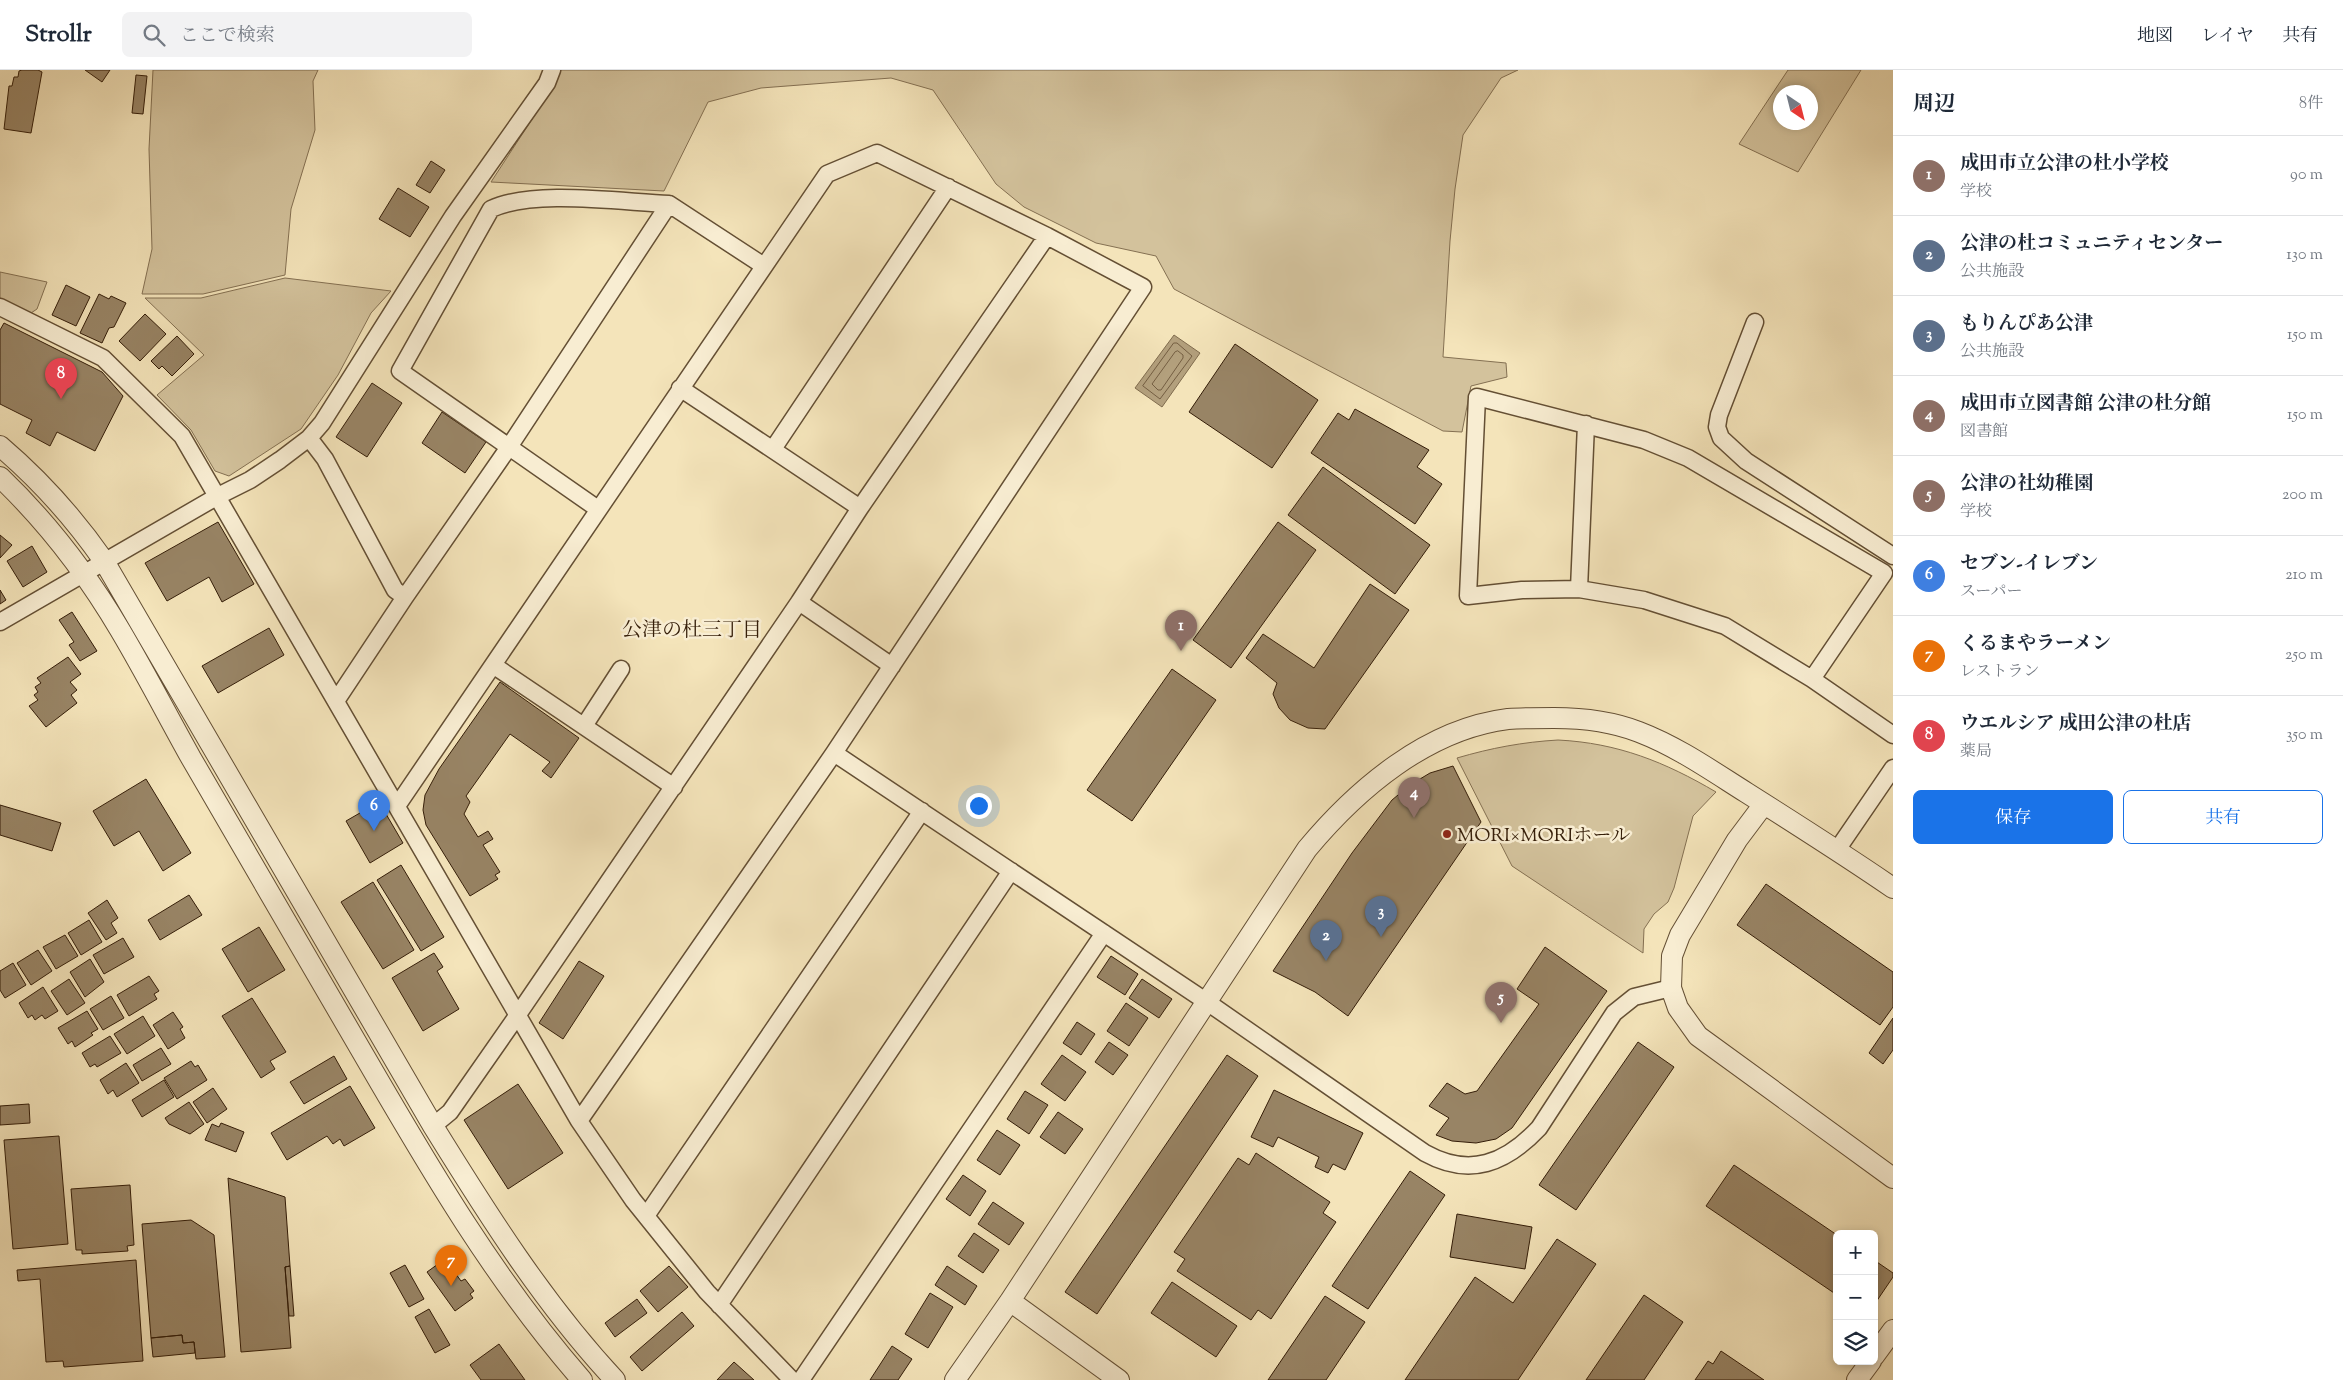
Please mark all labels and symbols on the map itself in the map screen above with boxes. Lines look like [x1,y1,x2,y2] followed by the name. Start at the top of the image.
[1773,85,1818,130] north arrow
[45,358,77,399] pin: 8
[1165,610,1197,651] pin: 1
[622,617,762,646] district label: 公津の杜三丁目
[1398,777,1430,818] pin: 4
[358,790,390,831] pin: 6
[966,793,992,819] your location
[1457,823,1630,850] place label: MORI×MORIホール
[1441,828,1453,840] marker: MORI×MORIホール
[1365,896,1397,937] pin: 3
[1310,920,1342,961] pin: 2
[1485,982,1517,1023] pin: 5
[435,1245,467,1286] pin: 7

